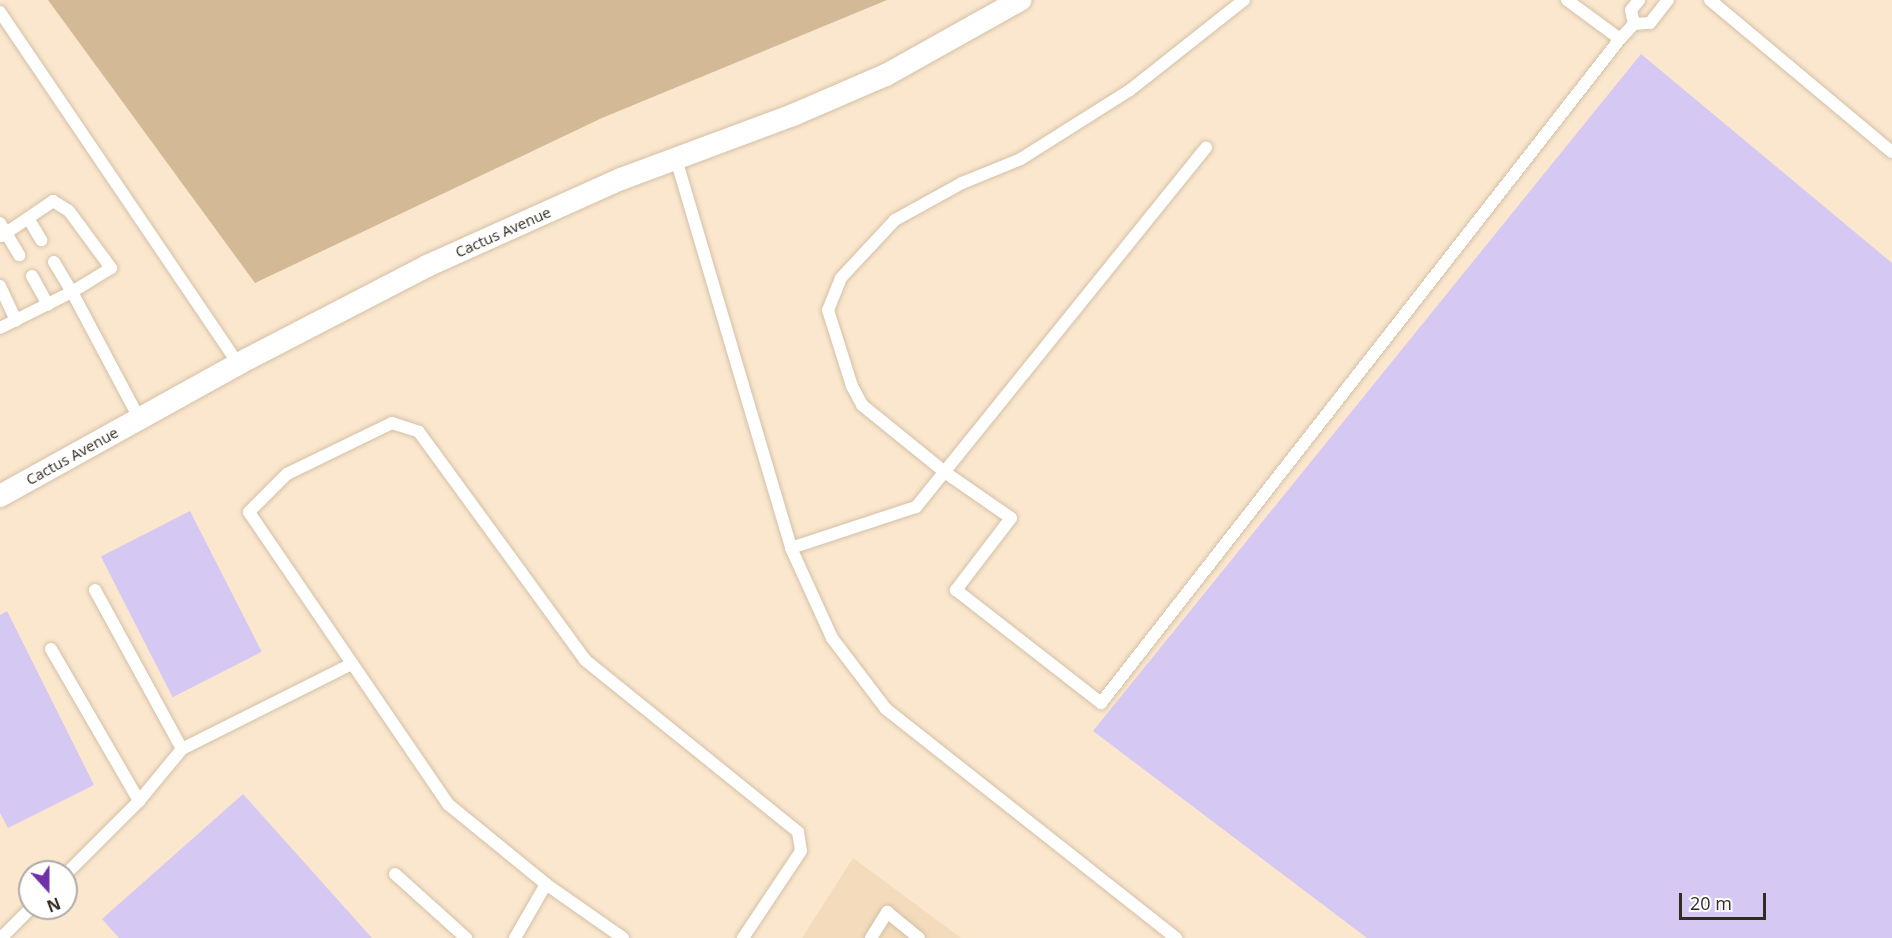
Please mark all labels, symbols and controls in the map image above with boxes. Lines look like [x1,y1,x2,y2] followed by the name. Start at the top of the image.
[452,203,554,261] street label: Cactus Avenue
[23,423,121,489] street label: Cactus Avenue
[18,860,78,920] north arrow
[1682,881,1769,919] scale bar
[1690,891,1732,915] text: 20 m
[44,892,64,918] text: N

